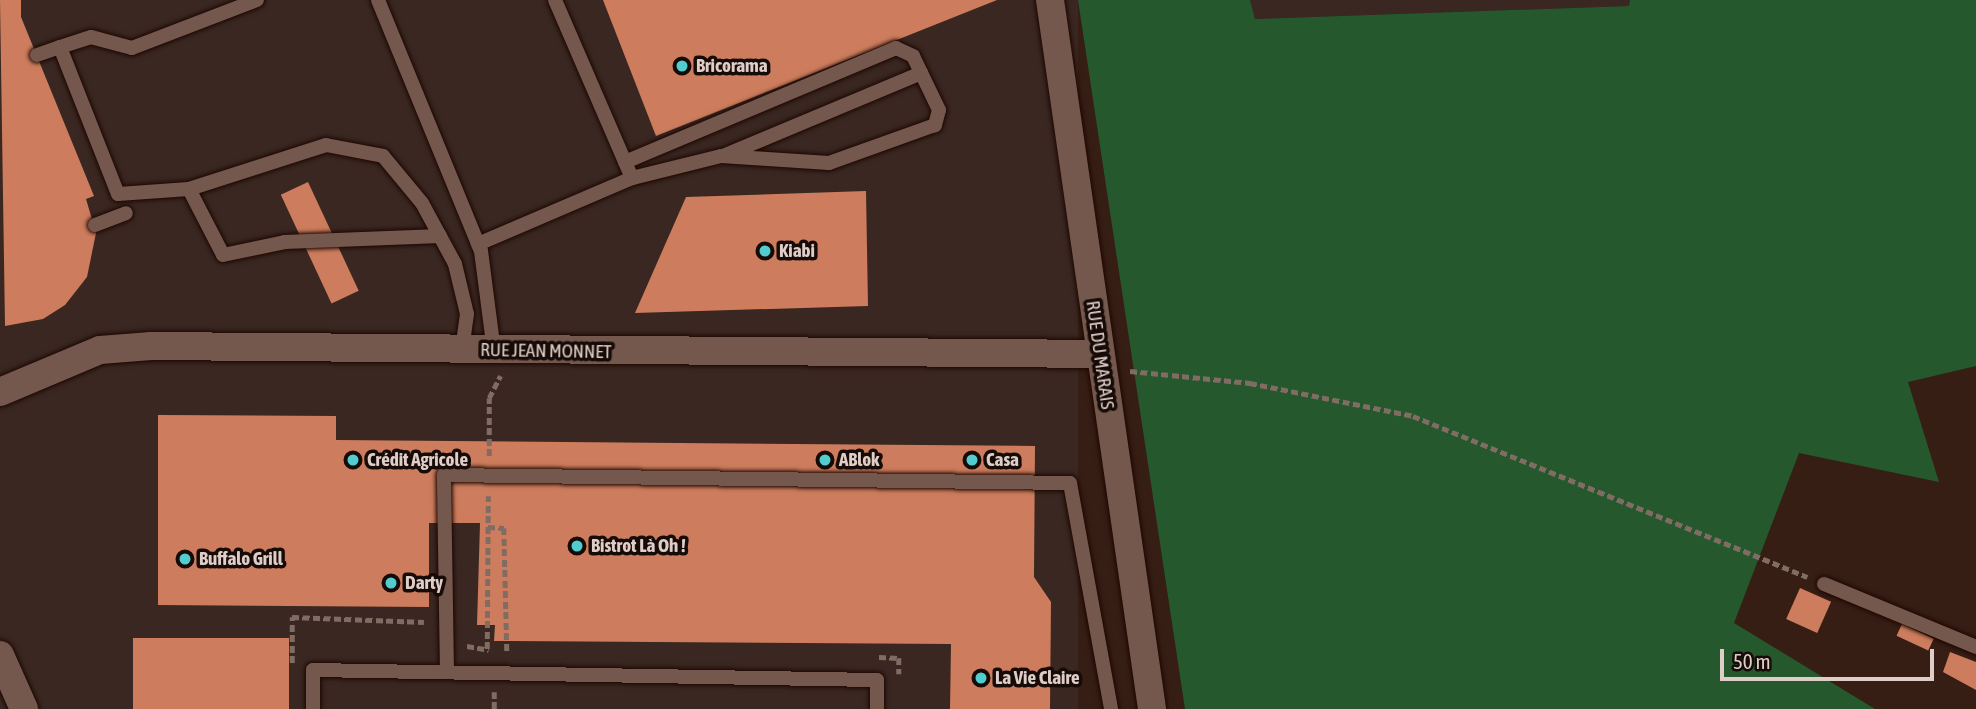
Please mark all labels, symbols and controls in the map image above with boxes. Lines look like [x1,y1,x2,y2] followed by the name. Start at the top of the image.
[696,55,768,77] place label: Bricorama
[674,58,690,74] marker: Bricorama
[779,240,815,262] place label: Kiabi
[757,243,773,259] marker: Kiabi
[1081,299,1119,411] street label: RUE DU MARAIS
[480,338,612,364] street label: RUE JEAN MONNET
[367,449,468,471] place label: Crédit Agricole
[839,449,879,471] place label: ABlok
[986,449,1019,471] place label: Casa
[345,452,361,468] marker: Crédit Agricole
[817,452,833,468] marker: ABlok
[964,452,980,468] marker: Casa
[591,535,686,557] place label: Bistrot Là Oh !
[569,538,585,554] marker: Bistrot Là Oh !
[199,548,283,570] place label: Buffalo Grill
[177,551,193,567] marker: Buffalo Grill
[405,572,443,594] place label: Darty
[383,575,399,591] marker: Darty
[1724,636,1938,680] scale bar
[1733,649,1771,673] text: 50 m
[995,667,1080,689] place label: La Vie Claire
[973,670,989,686] marker: La Vie Claire

